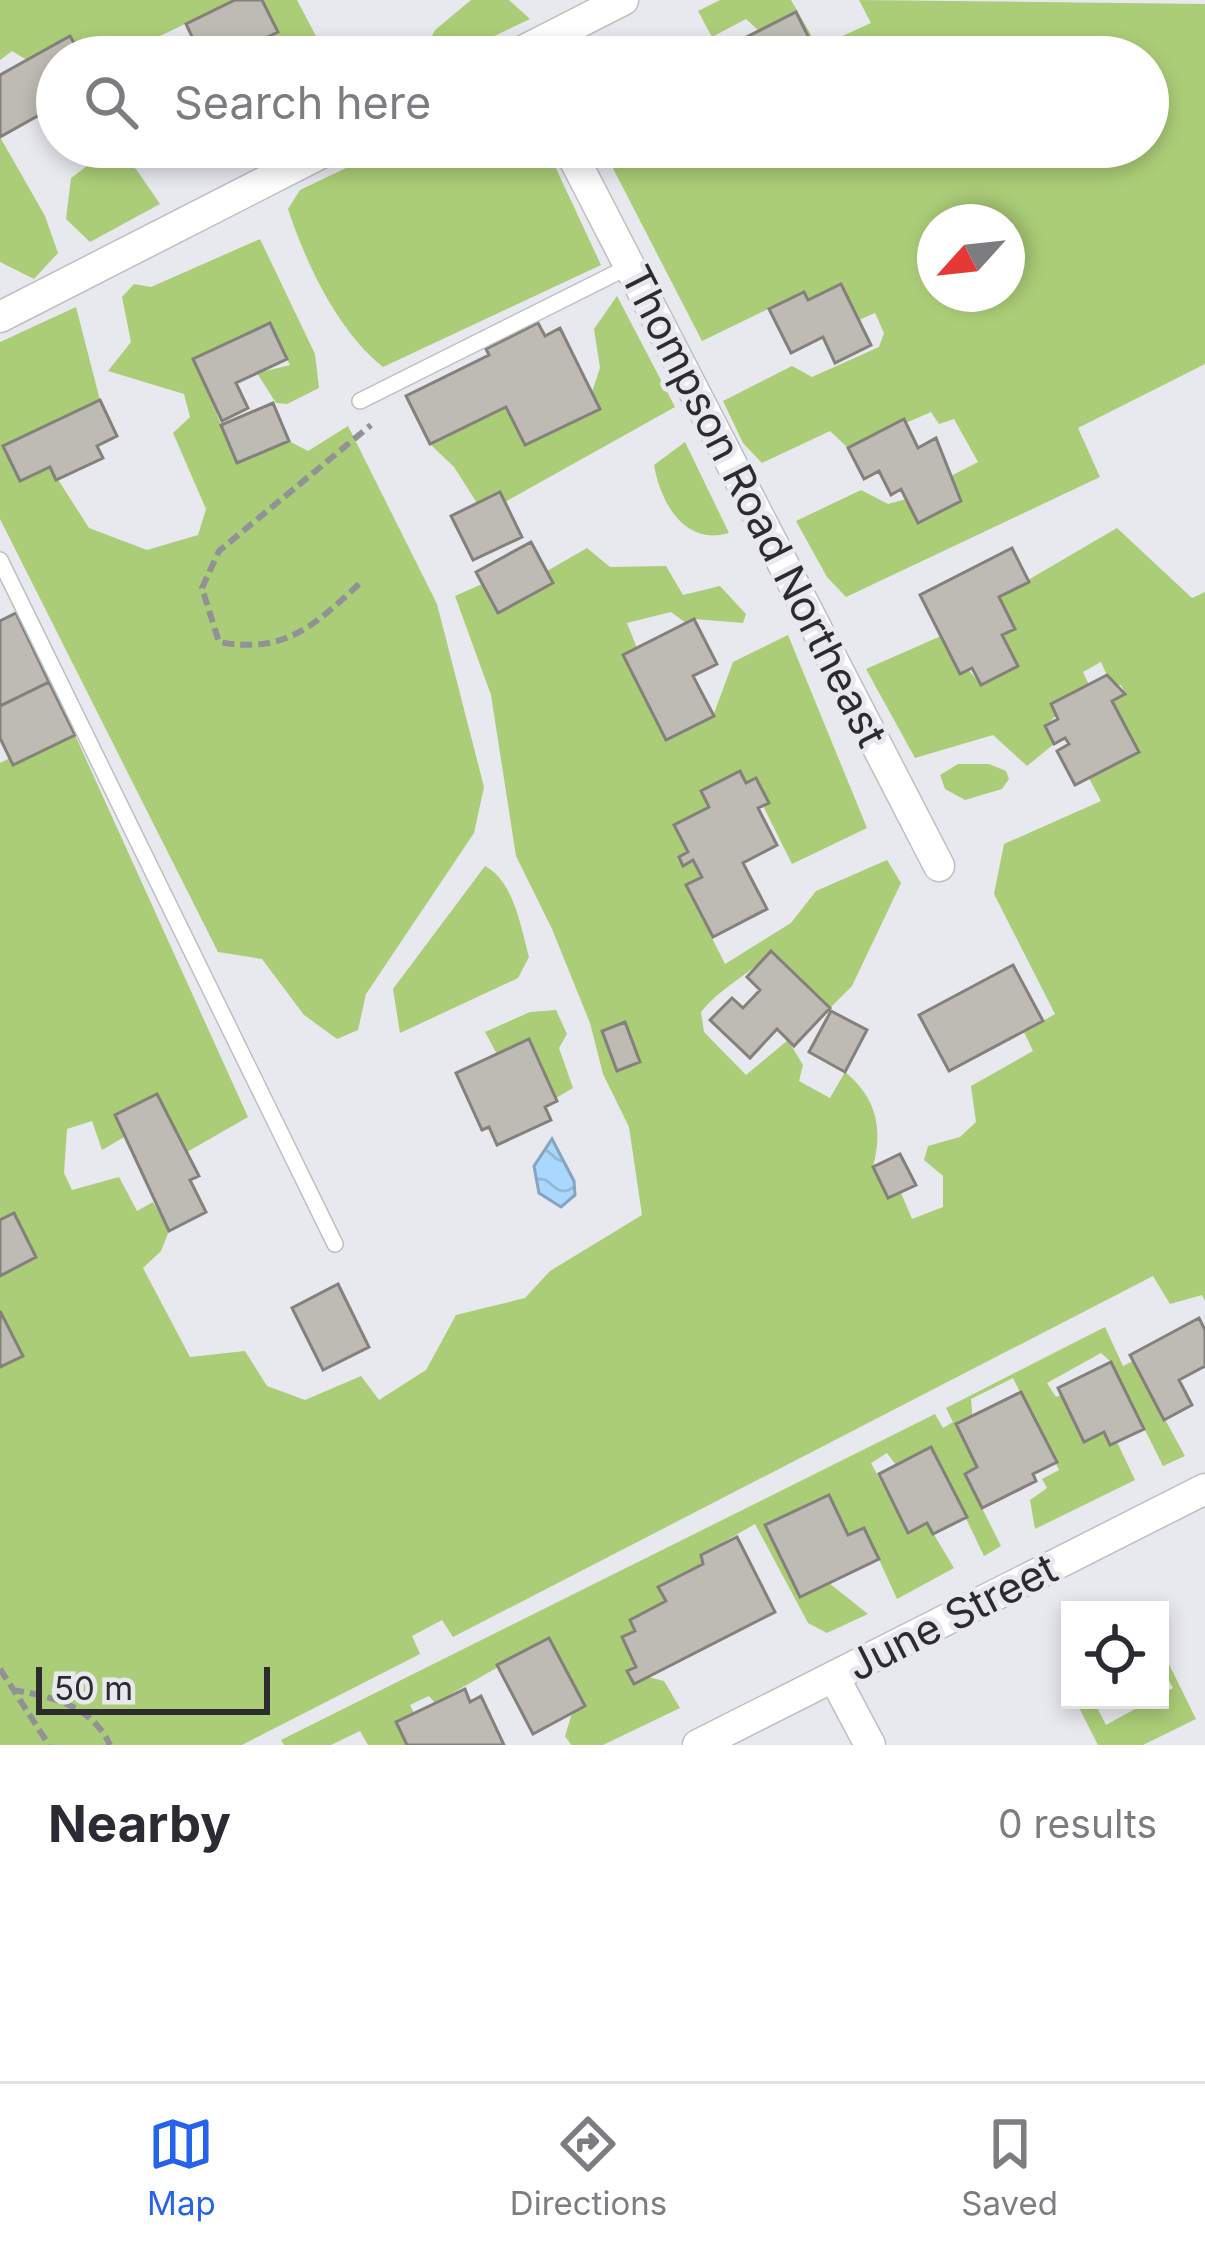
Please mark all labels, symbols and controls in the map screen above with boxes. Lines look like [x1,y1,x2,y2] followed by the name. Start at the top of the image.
[36,36,1169,168] search box
[78,69,144,135] icon: search
[174,75,431,130] text: Search here
[917,204,1025,312] north arrow
[611,257,898,755] street label: Thompson Road Northeast
[838,1542,1065,1691] street label: June Street
[1061,1601,1169,1709] map controls
[1061,1601,1169,1709] button: locate
[36,1661,270,1714] scale bar
[54,1668,133,1708] text: 50 m
[48,1793,231,1854] text: Nearby
[998,1800,1157,1847] text: 0 results
[147,2111,216,2223] tab: Map
[510,2111,667,2223] tab: Directions
[961,2111,1058,2223] tab: Saved

